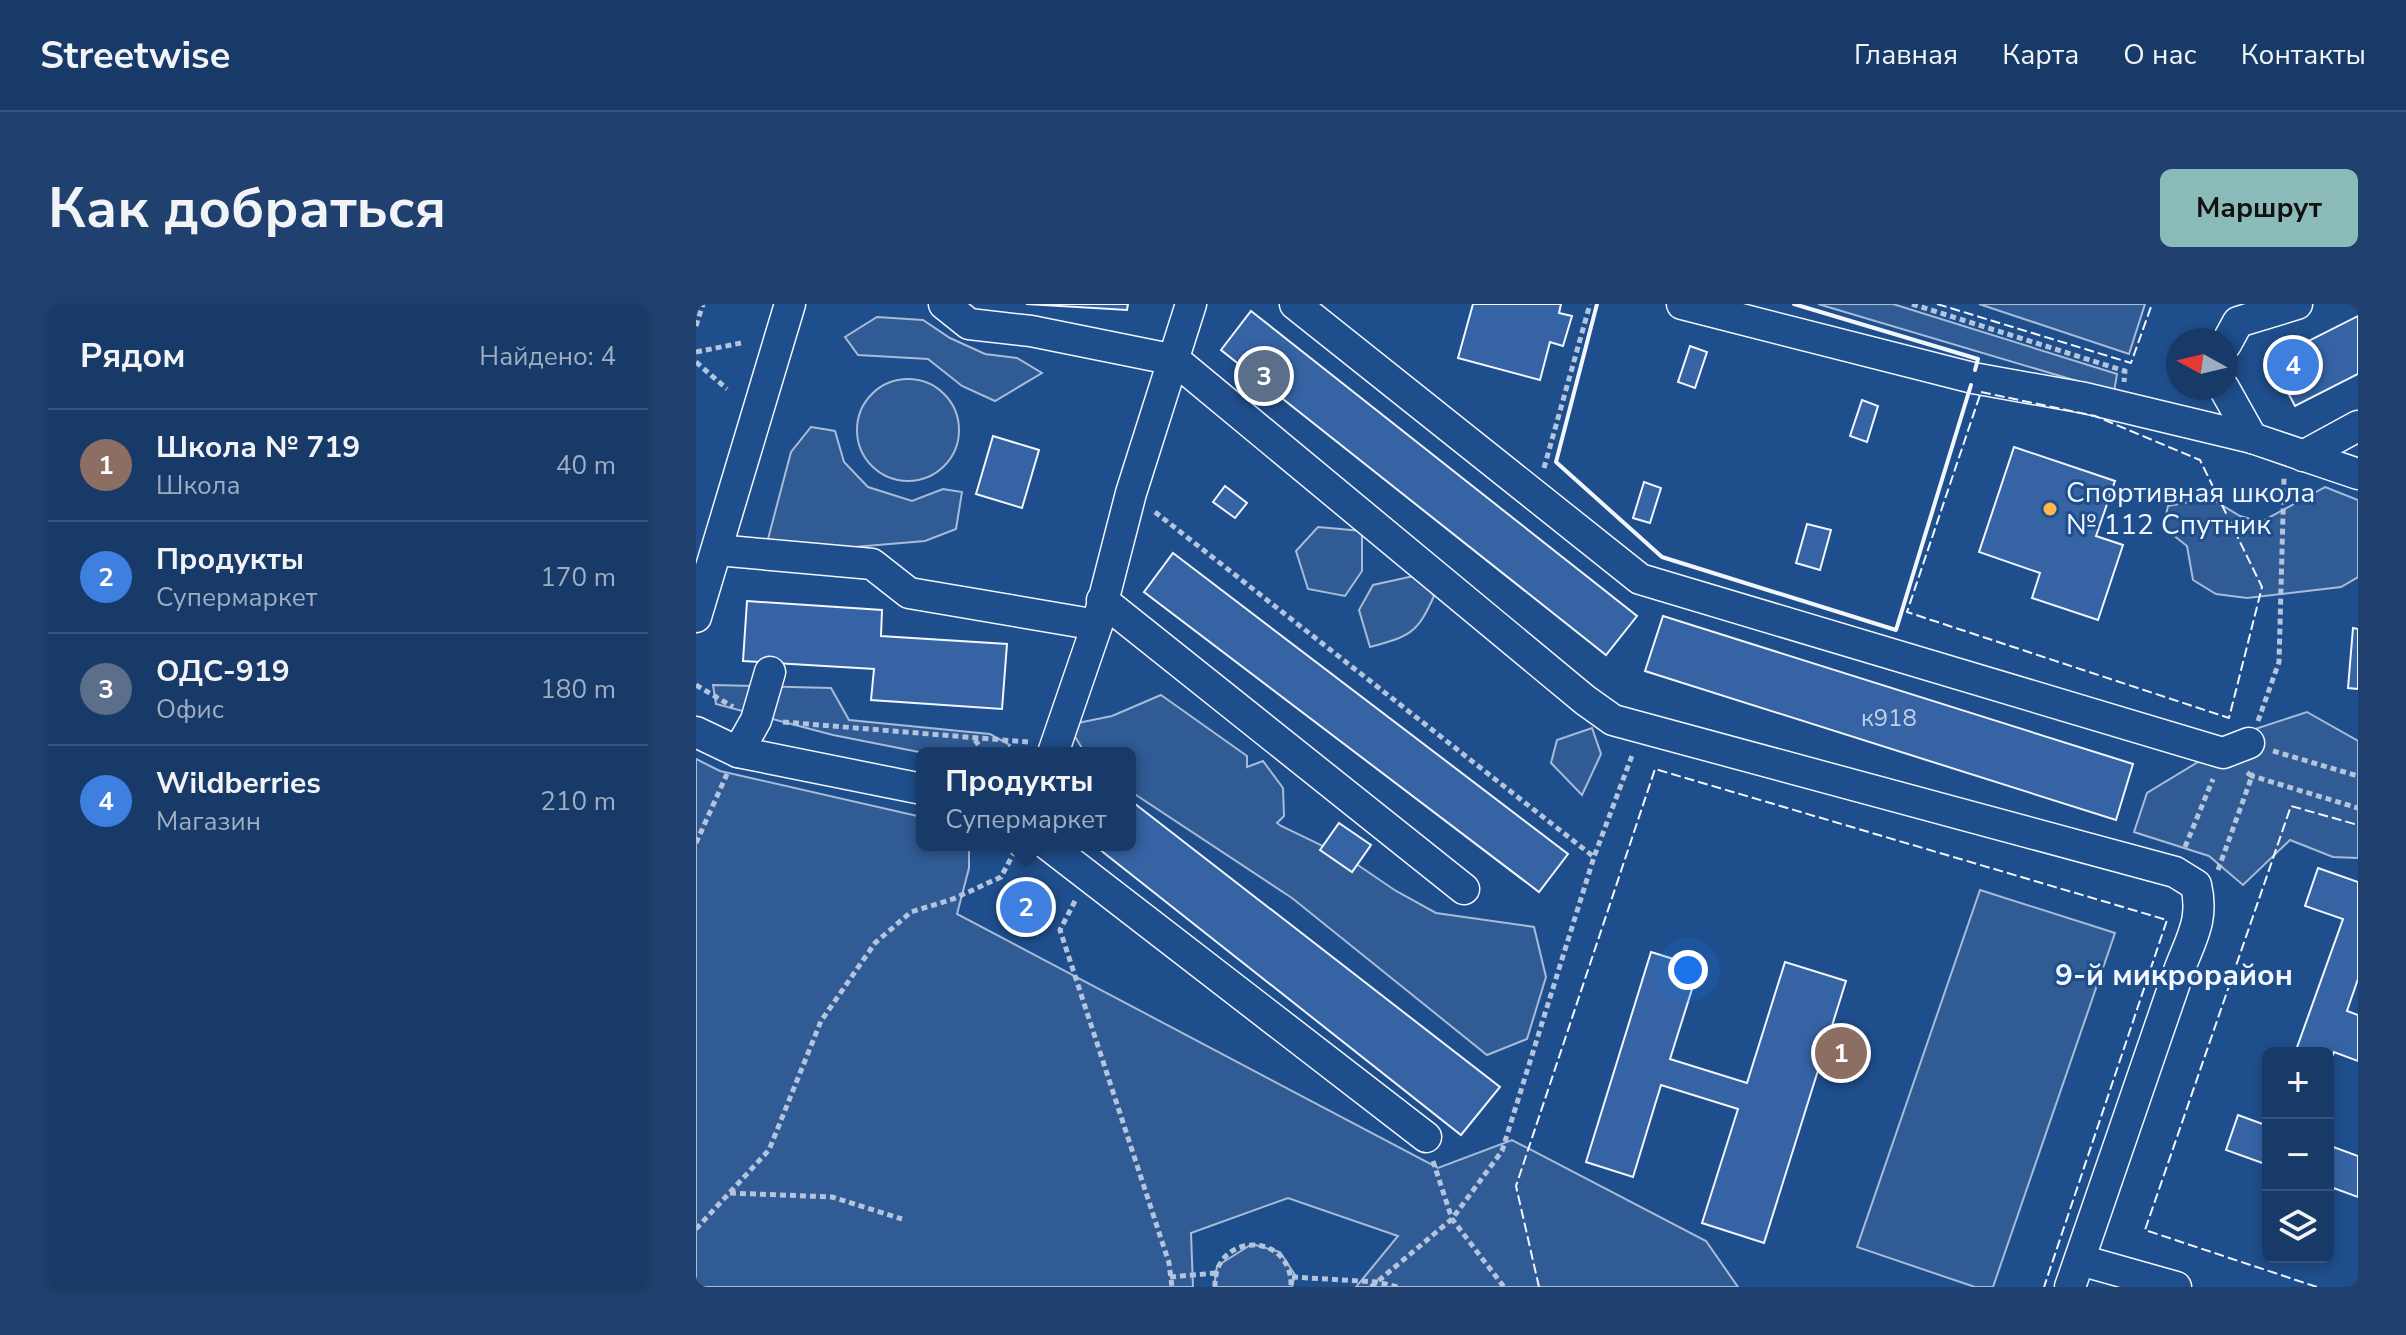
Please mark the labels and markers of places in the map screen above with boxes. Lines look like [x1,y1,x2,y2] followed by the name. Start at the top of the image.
[2267,335,2319,395] pin: 4
[1238,346,1290,406] pin: 3
[2066,474,2315,544] place label: Спортивная школа № 112 Спутник
[2041,500,2059,518] marker: Спортивная школа № 112 Спутник
[1000,877,1052,937] pin: 2
[1815,1023,1867,1083] pin: 1

